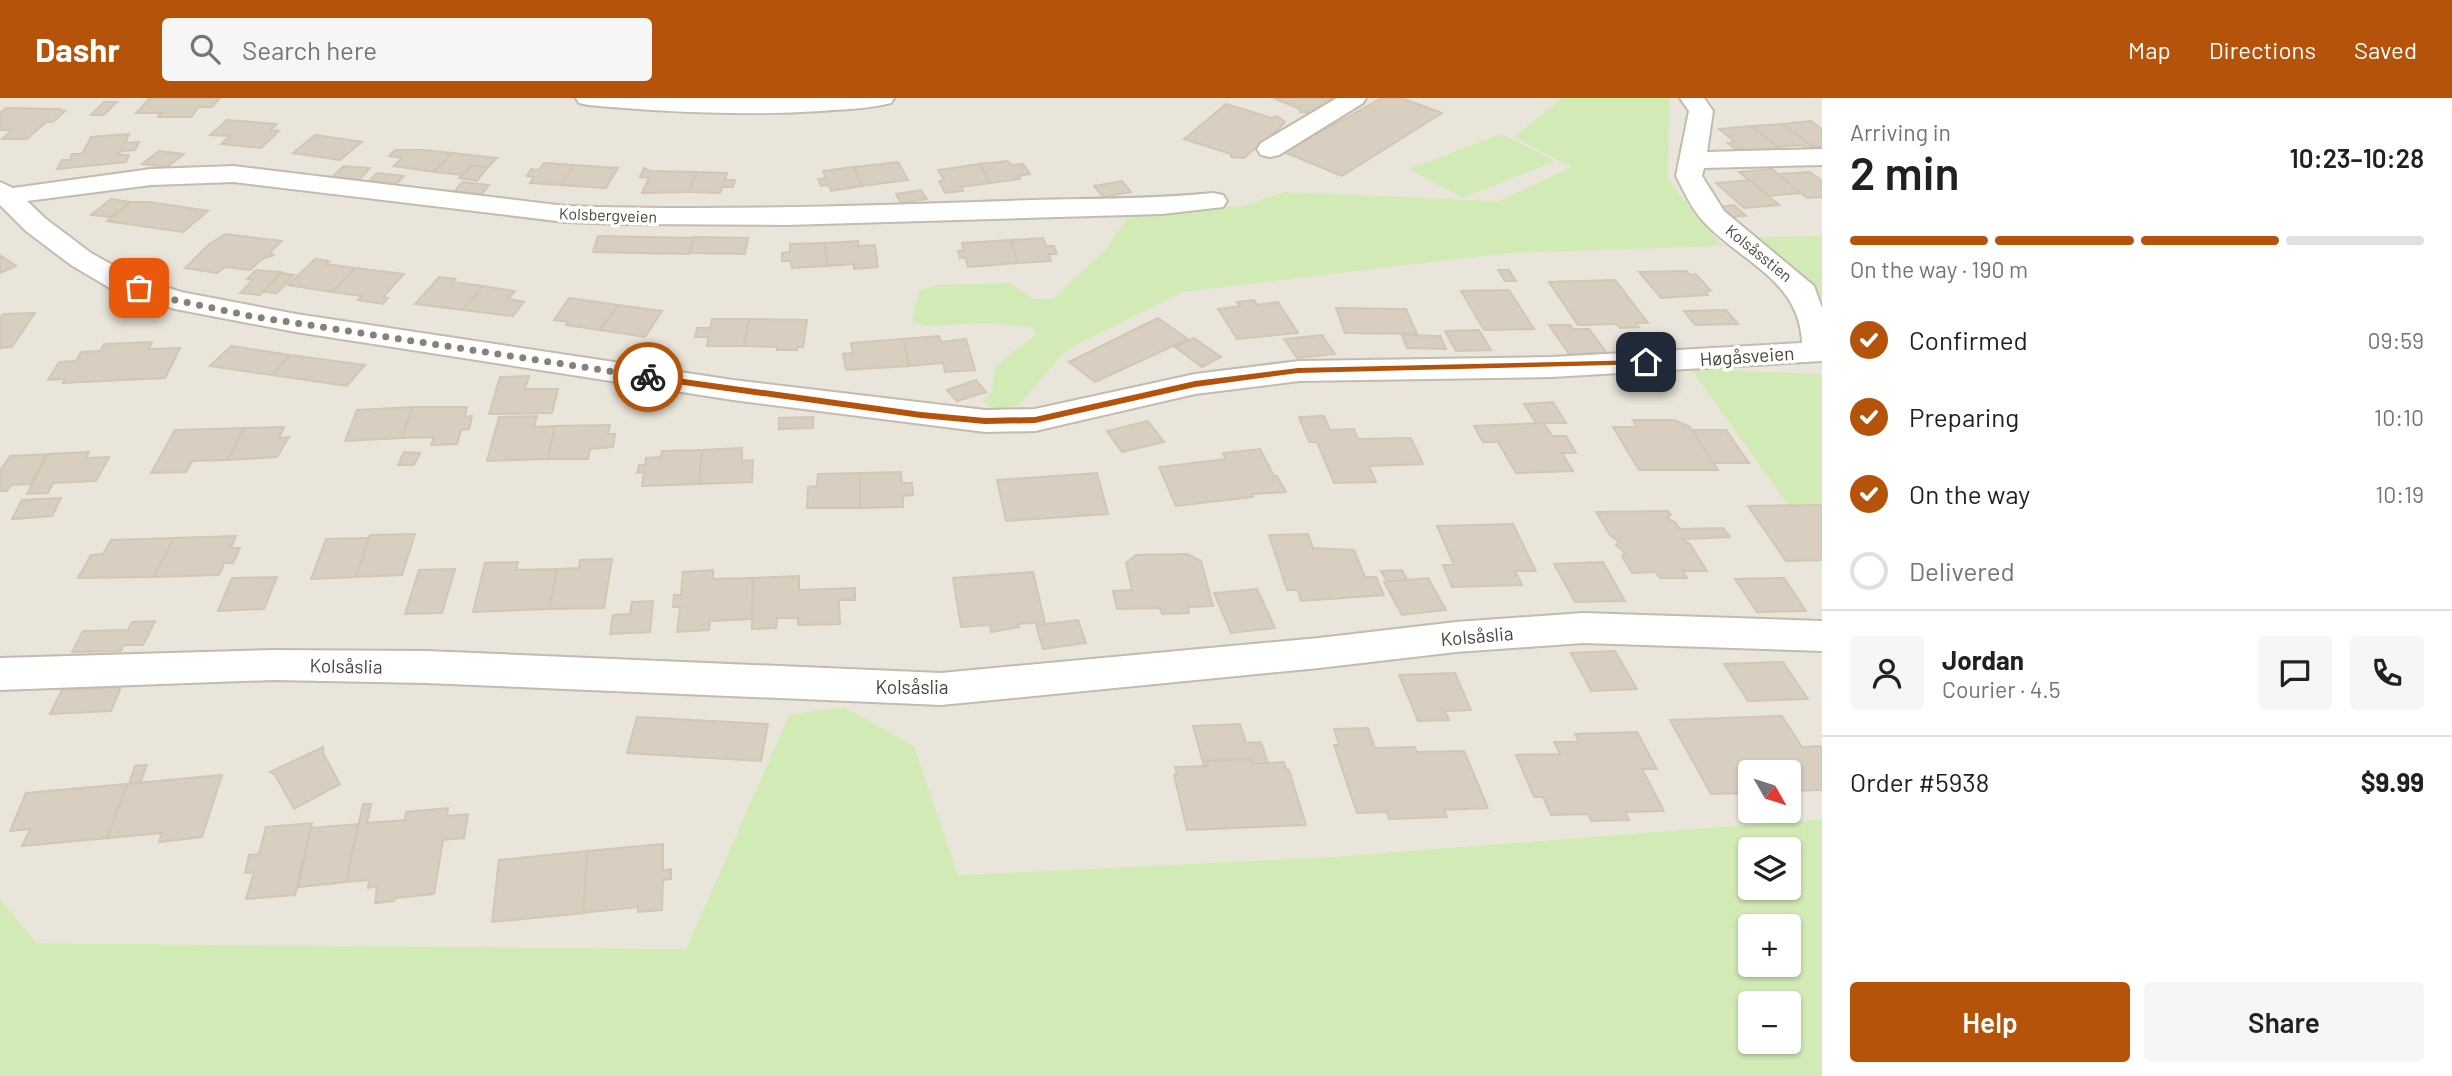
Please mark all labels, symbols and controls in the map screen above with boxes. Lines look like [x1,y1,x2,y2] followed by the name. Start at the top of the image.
[162,18,652,81] search box
[35,29,120,69] text: Dashr
[186,30,224,68] icon: search
[242,34,377,65] text: Search here
[2128,35,2171,64] text: Map
[2209,35,2316,64] text: Directions
[2354,35,2417,64] text: Saved
[1850,118,1951,146] text: Arriving in
[2289,142,2424,173] text: 10:23–10:28
[1850,144,1959,199] text: 2 min
[559,203,657,226] street label: Kolsbergveien
[1722,220,1796,285] street label: Kolsåsstien
[1850,255,2028,283] text: On the way · 190 m
[109,258,169,318] pin
[120,269,158,307] icon: bag
[1850,321,1888,359] icon: check
[1909,324,2028,355] text: Confirmed
[2367,326,2424,354] text: 09:59
[1616,332,1676,392] pin
[1699,341,1795,370] street label: Høgåsveien
[613,342,683,412] courier
[1627,343,1665,381] icon: home
[629,358,667,396] icon: bike
[1850,398,1888,436] icon: check
[1909,401,2019,432] text: Preparing
[2374,403,2424,431] text: 10:10
[1850,475,1888,513] icon: check
[1909,478,2030,509] text: On the way
[2375,480,2424,508] text: 10:19
[1909,555,2015,586] text: Delivered
[1440,621,1514,650] street label: Kolsåslia
[1850,636,1924,710] button: person
[2258,636,2332,710] button: chat
[2350,636,2424,710] button: phone
[1942,644,2024,675] text: Jordan
[309,653,383,678] street label: Kolsåslia
[876,675,948,698] street label: Kolsåslia
[1942,675,2061,703] text: Courier · 4.5
[1738,760,1801,822] north arrow
[1738,760,1801,1054] map controls
[1850,766,1989,797] text: Order #5938
[2361,766,2424,797] text: $9.99
[1738,837,1801,900] button: layers
[1738,914,1801,977] button: +
[1850,982,2130,1062] button: Help
[2144,982,2424,1062] button: Share
[1738,991,1801,1054] button: −

